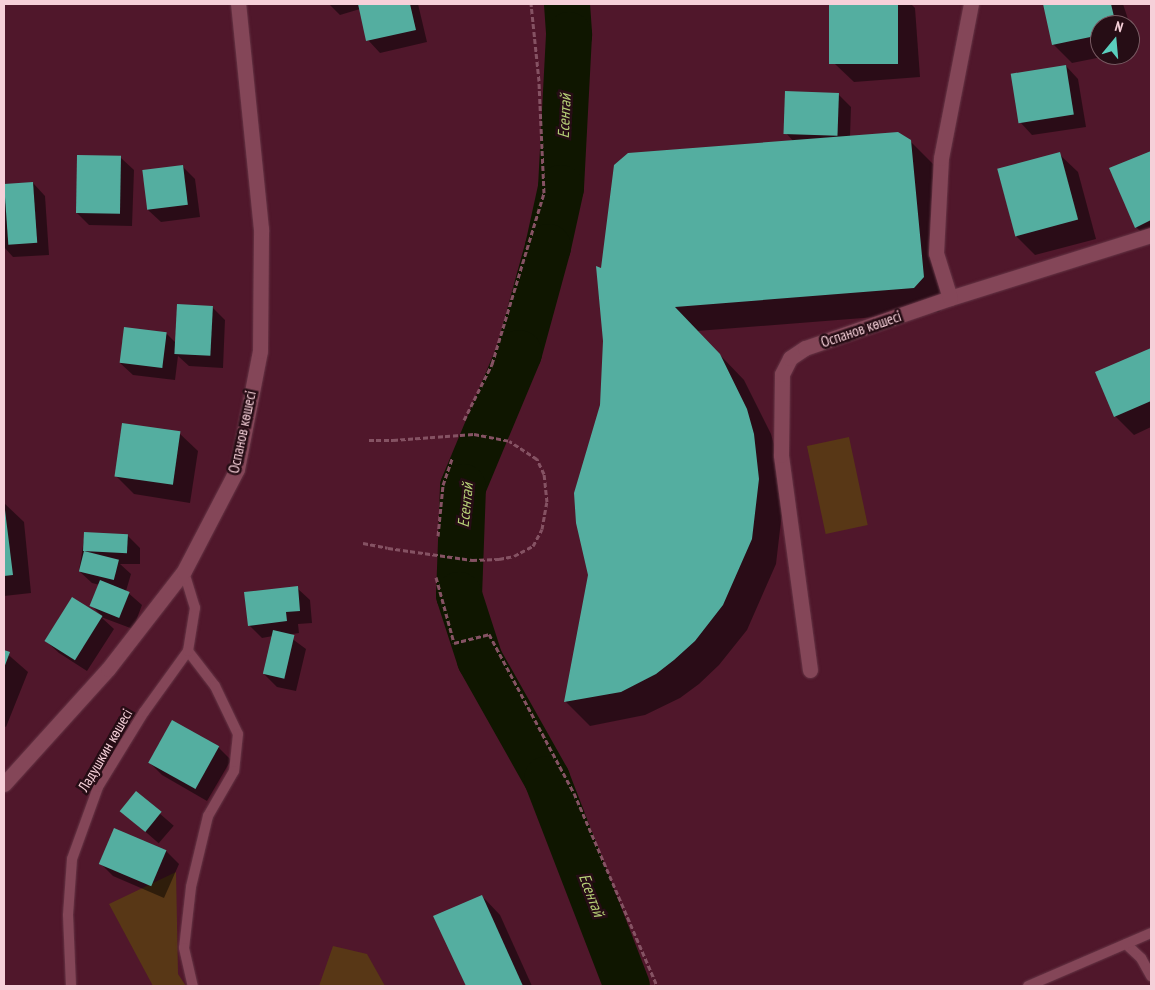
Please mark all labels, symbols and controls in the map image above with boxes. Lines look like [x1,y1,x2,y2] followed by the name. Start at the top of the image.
[1090,15,1140,65] north arrow
[1113,17,1125,36] text: N
[553,93,575,139] water label: Есентай
[818,307,904,351] street label: Оспанов көшесі
[224,389,260,475] street label: Оспанов көшесі
[453,482,477,528] water label: Есентай
[74,705,136,795] street label: Ладушкин көшесі
[575,871,609,919] water label: Есентай

